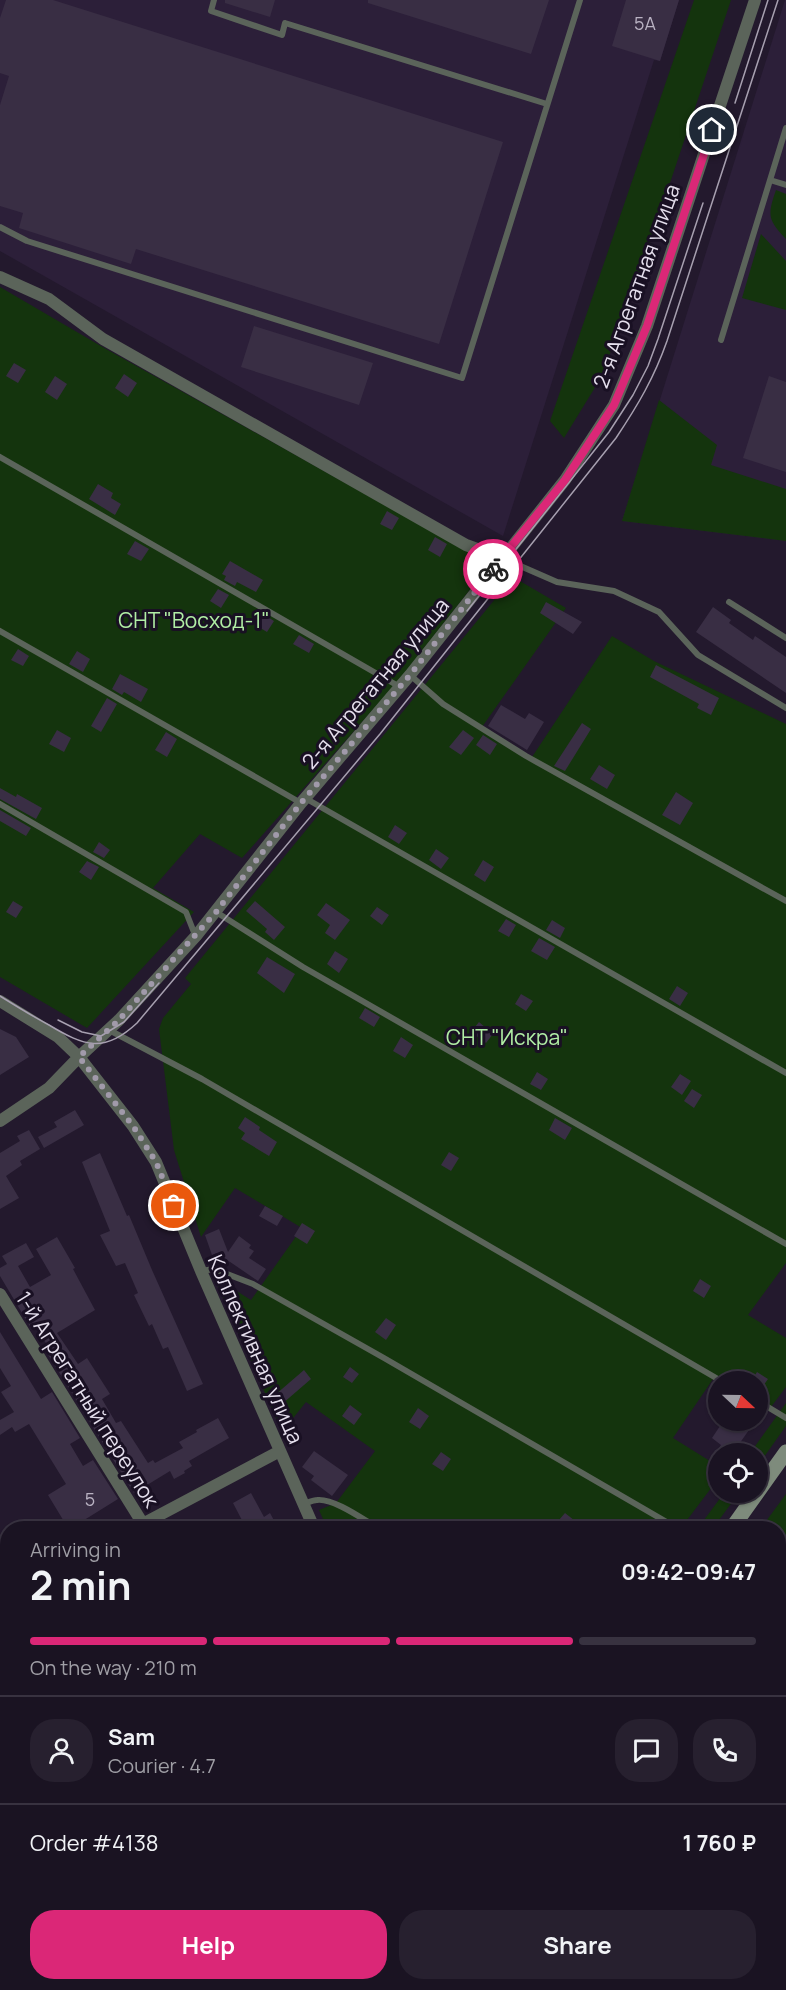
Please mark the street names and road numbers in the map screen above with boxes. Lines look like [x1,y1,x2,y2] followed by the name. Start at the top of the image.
[586,180,686,392] street label: 2-я Агрегатная улица
[295,592,455,774] street label: 2-я Агрегатная улица
[202,1250,310,1448] street label: Коллективная улица
[10,1286,166,1513] street label: 1-й Агрегатный переулок

